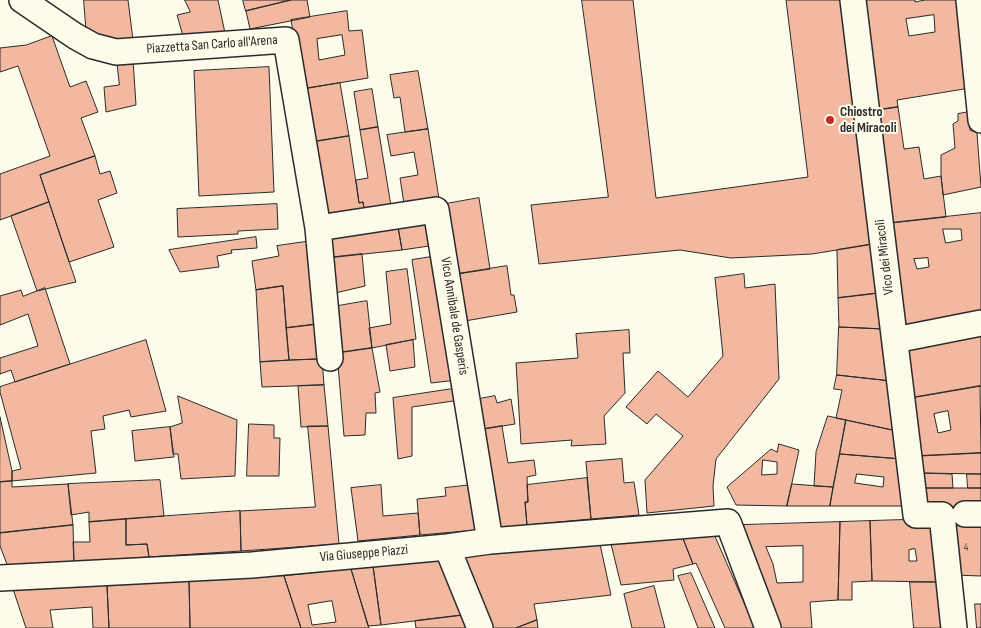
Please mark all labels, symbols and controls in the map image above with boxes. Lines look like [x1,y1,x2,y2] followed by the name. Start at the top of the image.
[146,32,278,58] street label: Piazzetta San Carlo all'Arena
[840,104,897,136] place label: Chiostro dei Miracoli
[824,114,836,126] marker: Chiostro dei Miracoli
[872,218,898,296] street label: Vico dei Miracoli
[436,256,472,376] street label: Vico Annibale de Gasperis
[964,541,968,555] house number: 4
[319,542,409,566] street label: Via Giuseppe Piazzi

